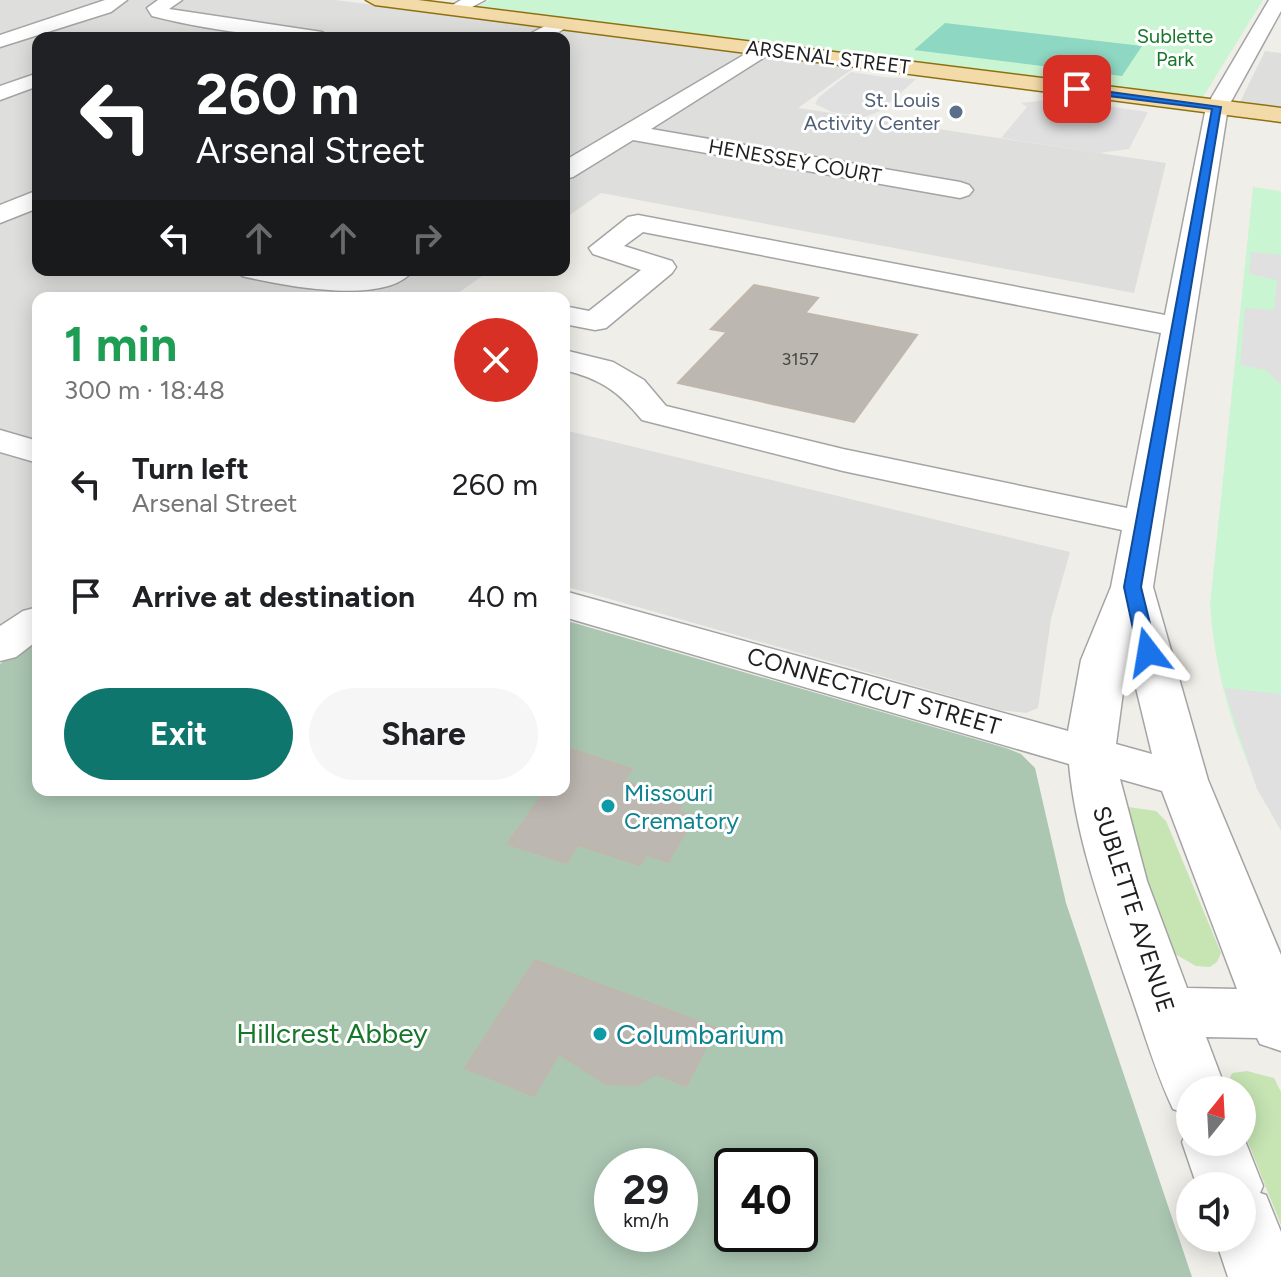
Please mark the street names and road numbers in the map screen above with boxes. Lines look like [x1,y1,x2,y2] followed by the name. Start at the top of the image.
[745,35,911,79] street label: ARSENAL STREET
[707,134,883,188] street label: HENESSEY COURT
[744,641,1004,741] street label: CONNECTICUT STREET
[1087,802,1181,1016] street label: SUBLETTE AVENUE

